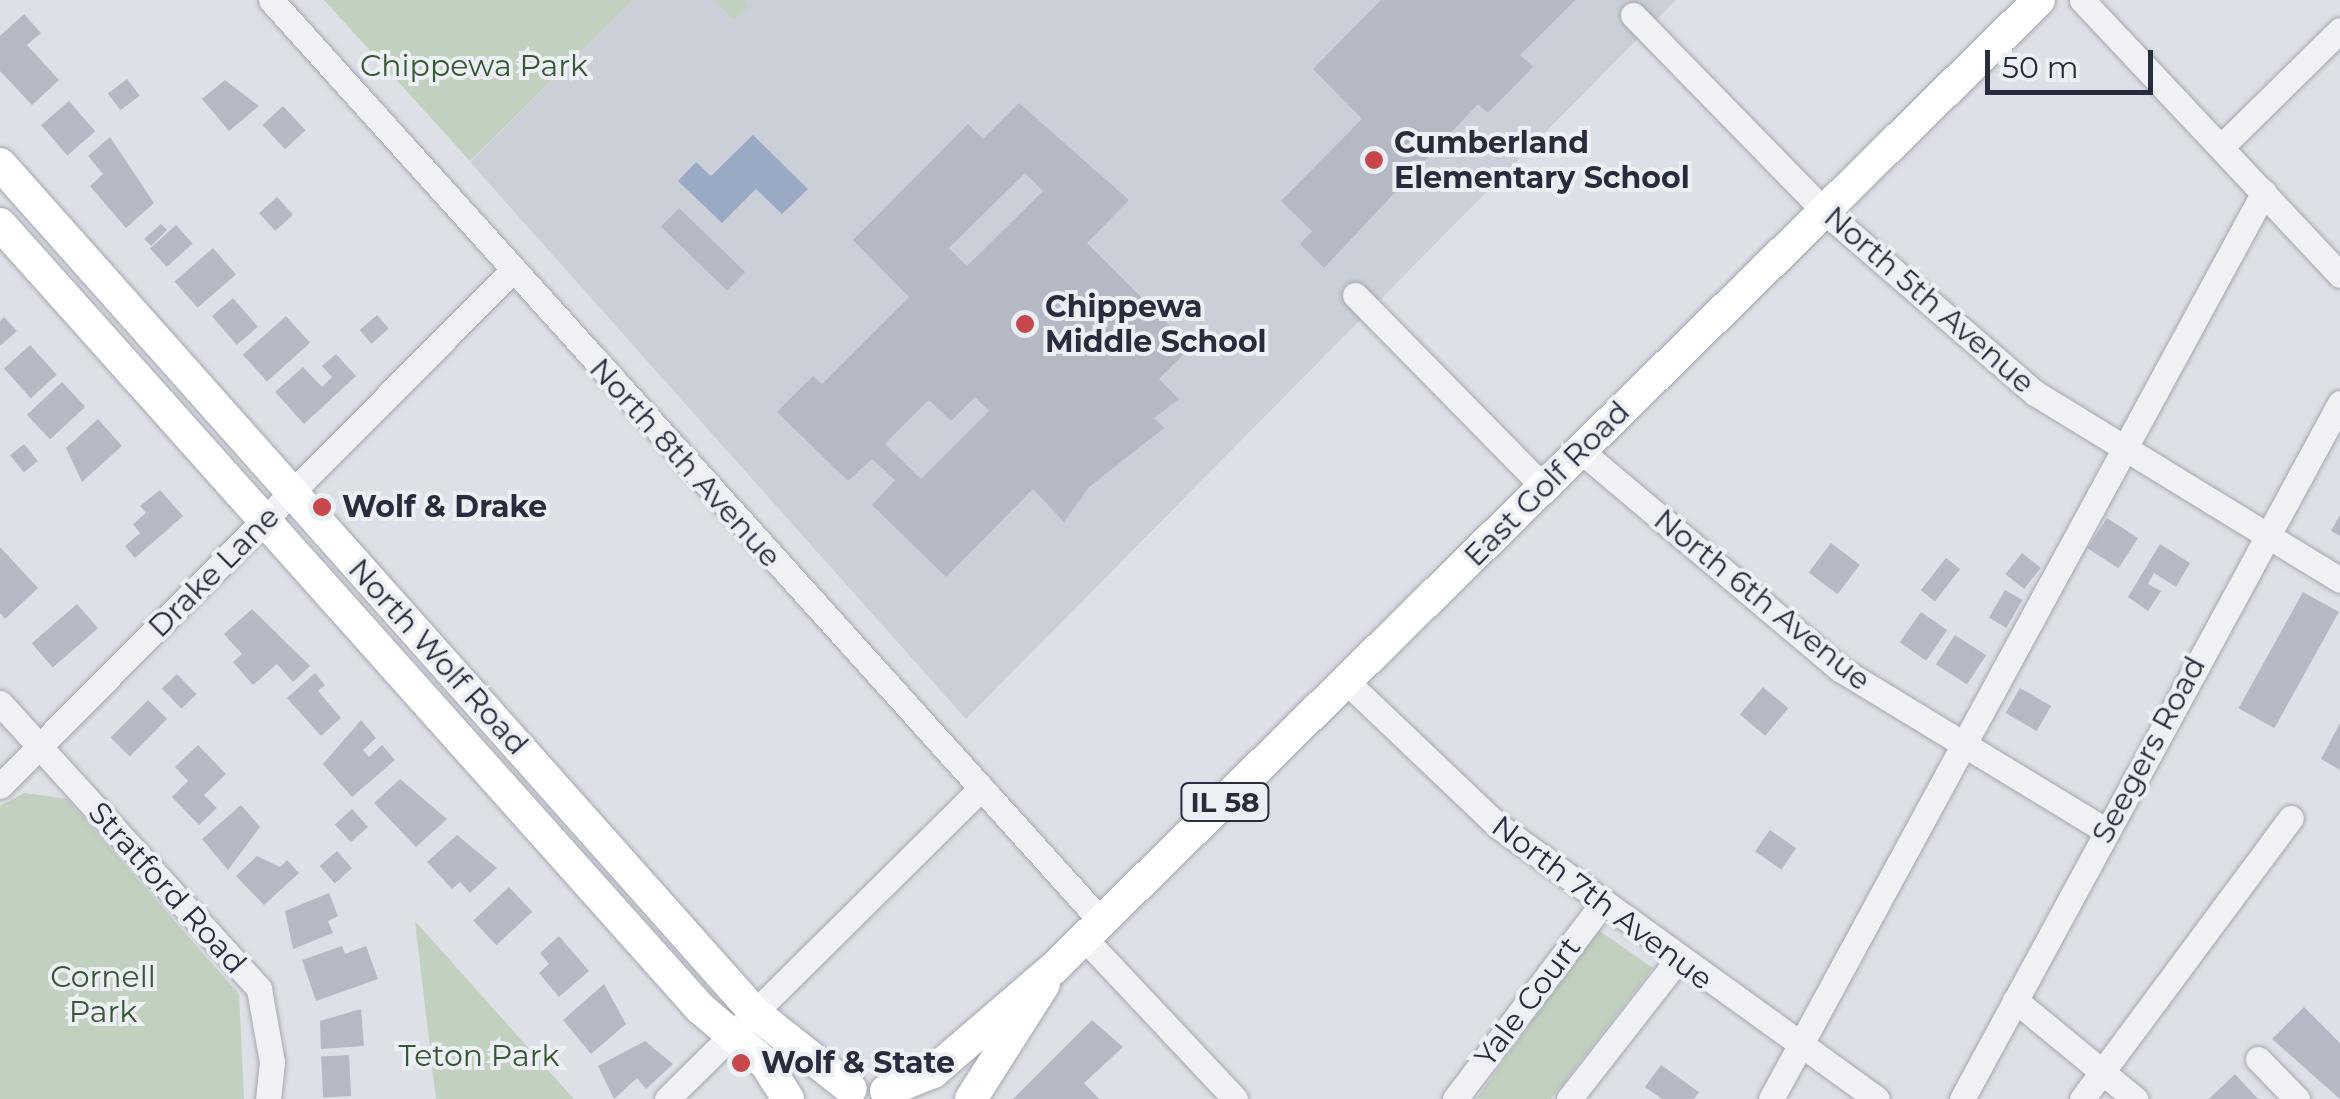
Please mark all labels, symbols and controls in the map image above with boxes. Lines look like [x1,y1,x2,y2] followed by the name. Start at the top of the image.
[1990,30,2158,92] scale bar
[360,48,588,84] park label: Chippewa Park
[2002,49,2079,86] text: 50 m
[1394,125,1690,196] place label: Cumberland Elementary School
[1363,149,1385,171] marker: Cumberland Elementary School
[1817,199,2041,401] street label: North 5th Avenue
[1045,289,1267,360] place label: Chippewa Middle School
[1014,313,1036,335] marker: Chippewa Middle School
[582,351,788,575] street label: North 8th Avenue
[1457,394,1637,574] street label: East Golf Road
[342,489,547,525] place label: Wolf & Drake
[311,496,333,518] marker: Wolf & Drake
[141,499,287,645] street label: Drake Lane
[1647,502,1877,698] street label: North 6th Avenue
[341,552,535,762] street label: North Wolf Road
[2085,650,2213,850] street label: Seegers Road
[1180,779,1270,825] road number: IL 58
[81,795,253,981] street label: Stratford Road
[1485,808,1719,998] street label: North 7th Avenue
[1468,930,1588,1074] street label: Yale Court
[50,959,156,1030] park label: Cornell Park
[399,1038,559,1074] park label: Teton Park
[761,1045,955,1081] place label: Wolf & State
[730,1052,752,1074] marker: Wolf & State

